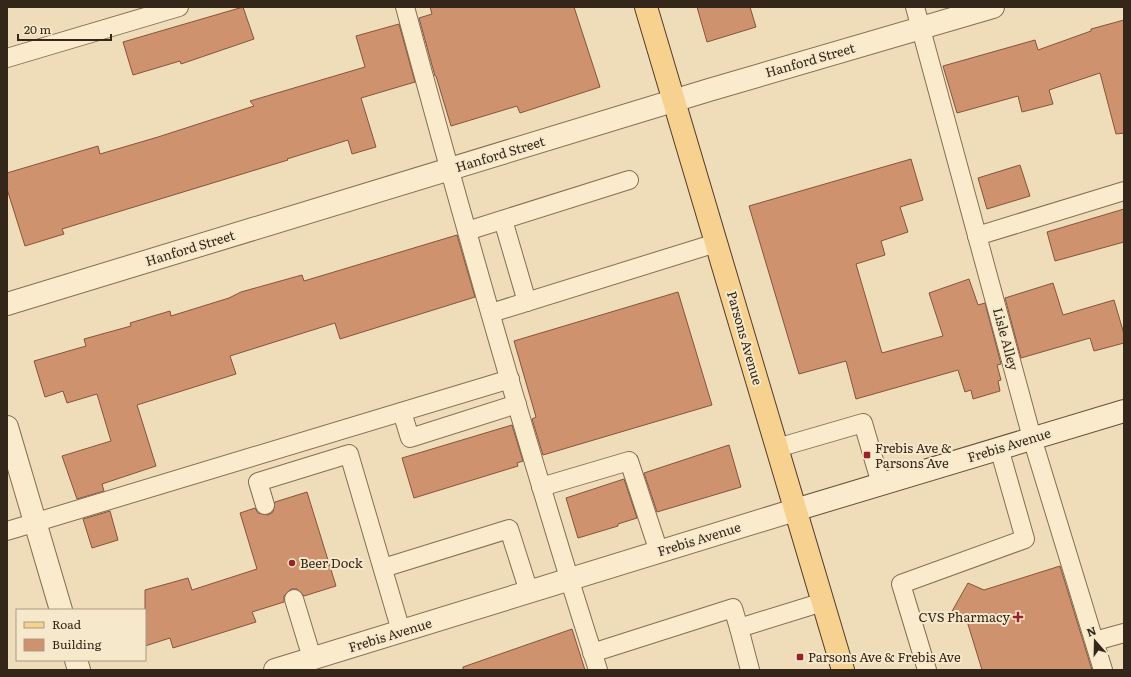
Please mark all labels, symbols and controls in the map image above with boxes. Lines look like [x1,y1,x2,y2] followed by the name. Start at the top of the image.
[18,16,111,42] scale bar
[24,20,51,38] text: 20 m
[763,37,858,81] street label: Hanford Street
[453,131,548,176] street label: Hanford Street
[143,225,238,270] street label: Hanford Street
[723,289,768,387] street label: Parsons Avenue
[989,305,1024,373] street label: Lisle Alley
[965,423,1053,466] street label: Frebis Avenue
[875,438,952,472] place label: Frebis Ave & Parsons Ave
[862,450,872,460] marker: Frebis Ave & Parsons Ave
[655,517,743,560] street label: Frebis Avenue
[300,553,364,572] place label: Beer Dock
[287,558,297,568] marker: Beer Dock
[919,607,1011,626] place label: CVS Pharmacy
[16,609,146,661] legend
[1013,612,1023,622] marker: CVS Pharmacy
[346,613,434,656] street label: Frebis Avenue
[52,615,82,633] text: Road
[1075,621,1115,661] north arrow
[1084,622,1098,640] text: N
[52,635,102,653] text: Building
[808,647,961,666] place label: Parsons Ave & Frebis Ave
[795,652,805,662] marker: Parsons Ave & Frebis Ave

